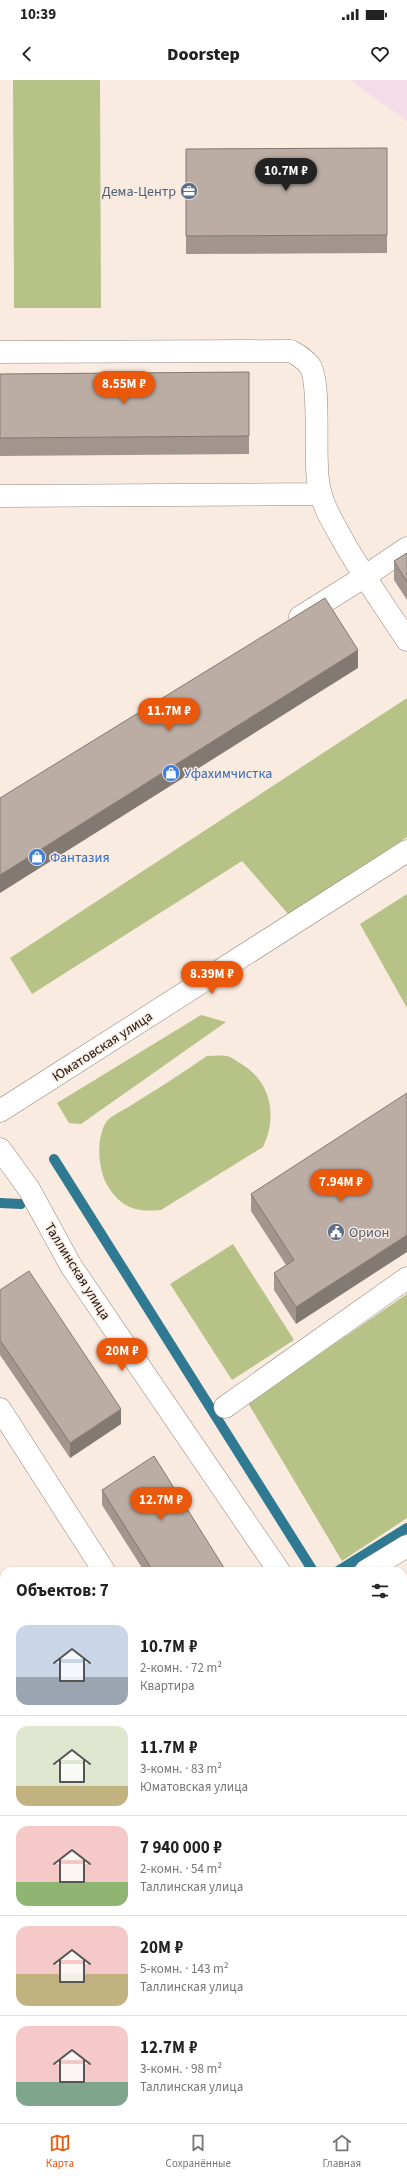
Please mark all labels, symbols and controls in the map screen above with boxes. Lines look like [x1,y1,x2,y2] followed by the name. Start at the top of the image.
[20,4,56,25] text: 10:39
[167,42,240,67] text: Doorstep
[16,43,38,65] icon: back
[369,43,391,65] icon: heart
[249,158,323,192] pin: 10.7M ₽
[264,162,308,180] text: 10.7M ₽
[179,181,199,201] office icon: Дема-Центр
[102,182,176,202] place label: Дема-Центр
[87,371,161,405] pin: 8.55M ₽
[102,375,146,393] text: 8.55M ₽
[132,698,206,732] pin: 11.7M ₽
[147,702,191,720] text: 11.7M ₽
[161,763,181,783] shop icon: Уфахимчистка
[184,764,272,784] place label: Уфахимчистка
[27,847,47,867] shop icon: Фантазия
[50,848,110,868] place label: Фантазия
[175,961,249,995] pin: 8.39M ₽
[190,965,234,983] text: 8.39M ₽
[48,1007,157,1087] street label: Юматовская улица
[304,1169,378,1203] pin: 7.94M ₽
[319,1173,363,1191] text: 7.94M ₽
[39,1219,115,1324] street label: Таллинская улица
[326,1222,346,1242] public building icon: Орион
[349,1223,389,1243] place label: Орион
[94,1338,150,1372] pin: 20M ₽
[105,1342,139,1360] text: 20M ₽
[124,1487,198,1521] pin: 12.7M ₽
[139,1491,183,1509] text: 12.7M ₽
[16,1579,109,1603] text: Объектов: 7
[369,1580,391,1602] icon: filters
[140,1635,197,1659] text: 10.7M ₽
[48,1641,96,1689] icon: home
[140,1659,222,1677] text: 2-комн. · 72 m²
[140,1677,195,1695] text: Квартира
[140,1736,197,1760] text: 11.7M ₽
[48,1742,96,1790] icon: home
[140,1760,222,1778] text: 3-комн. · 83 m²
[140,1778,248,1796] text: Юматовская улица
[140,1836,222,1860] text: 7 940 000 ₽
[48,1842,96,1890] icon: home
[140,1860,222,1878] text: 2-комн. · 54 m²
[140,1878,243,1896] text: Таллинская улица
[140,1936,183,1960] text: 20M ₽
[48,1942,96,1990] icon: home
[140,1960,229,1978] text: 5-комн. · 143 m²
[140,1978,243,1996] text: Таллинская улица
[140,2036,197,2060] text: 12.7M ₽
[48,2042,96,2090] icon: home
[140,2060,222,2078] text: 3-комн. · 98 m²
[140,2078,243,2096] text: Таллинская улица
[46,2132,74,2171] tab: Карта
[166,2132,231,2171] tab: Сохранённые
[323,2132,361,2171] tab: Главная

